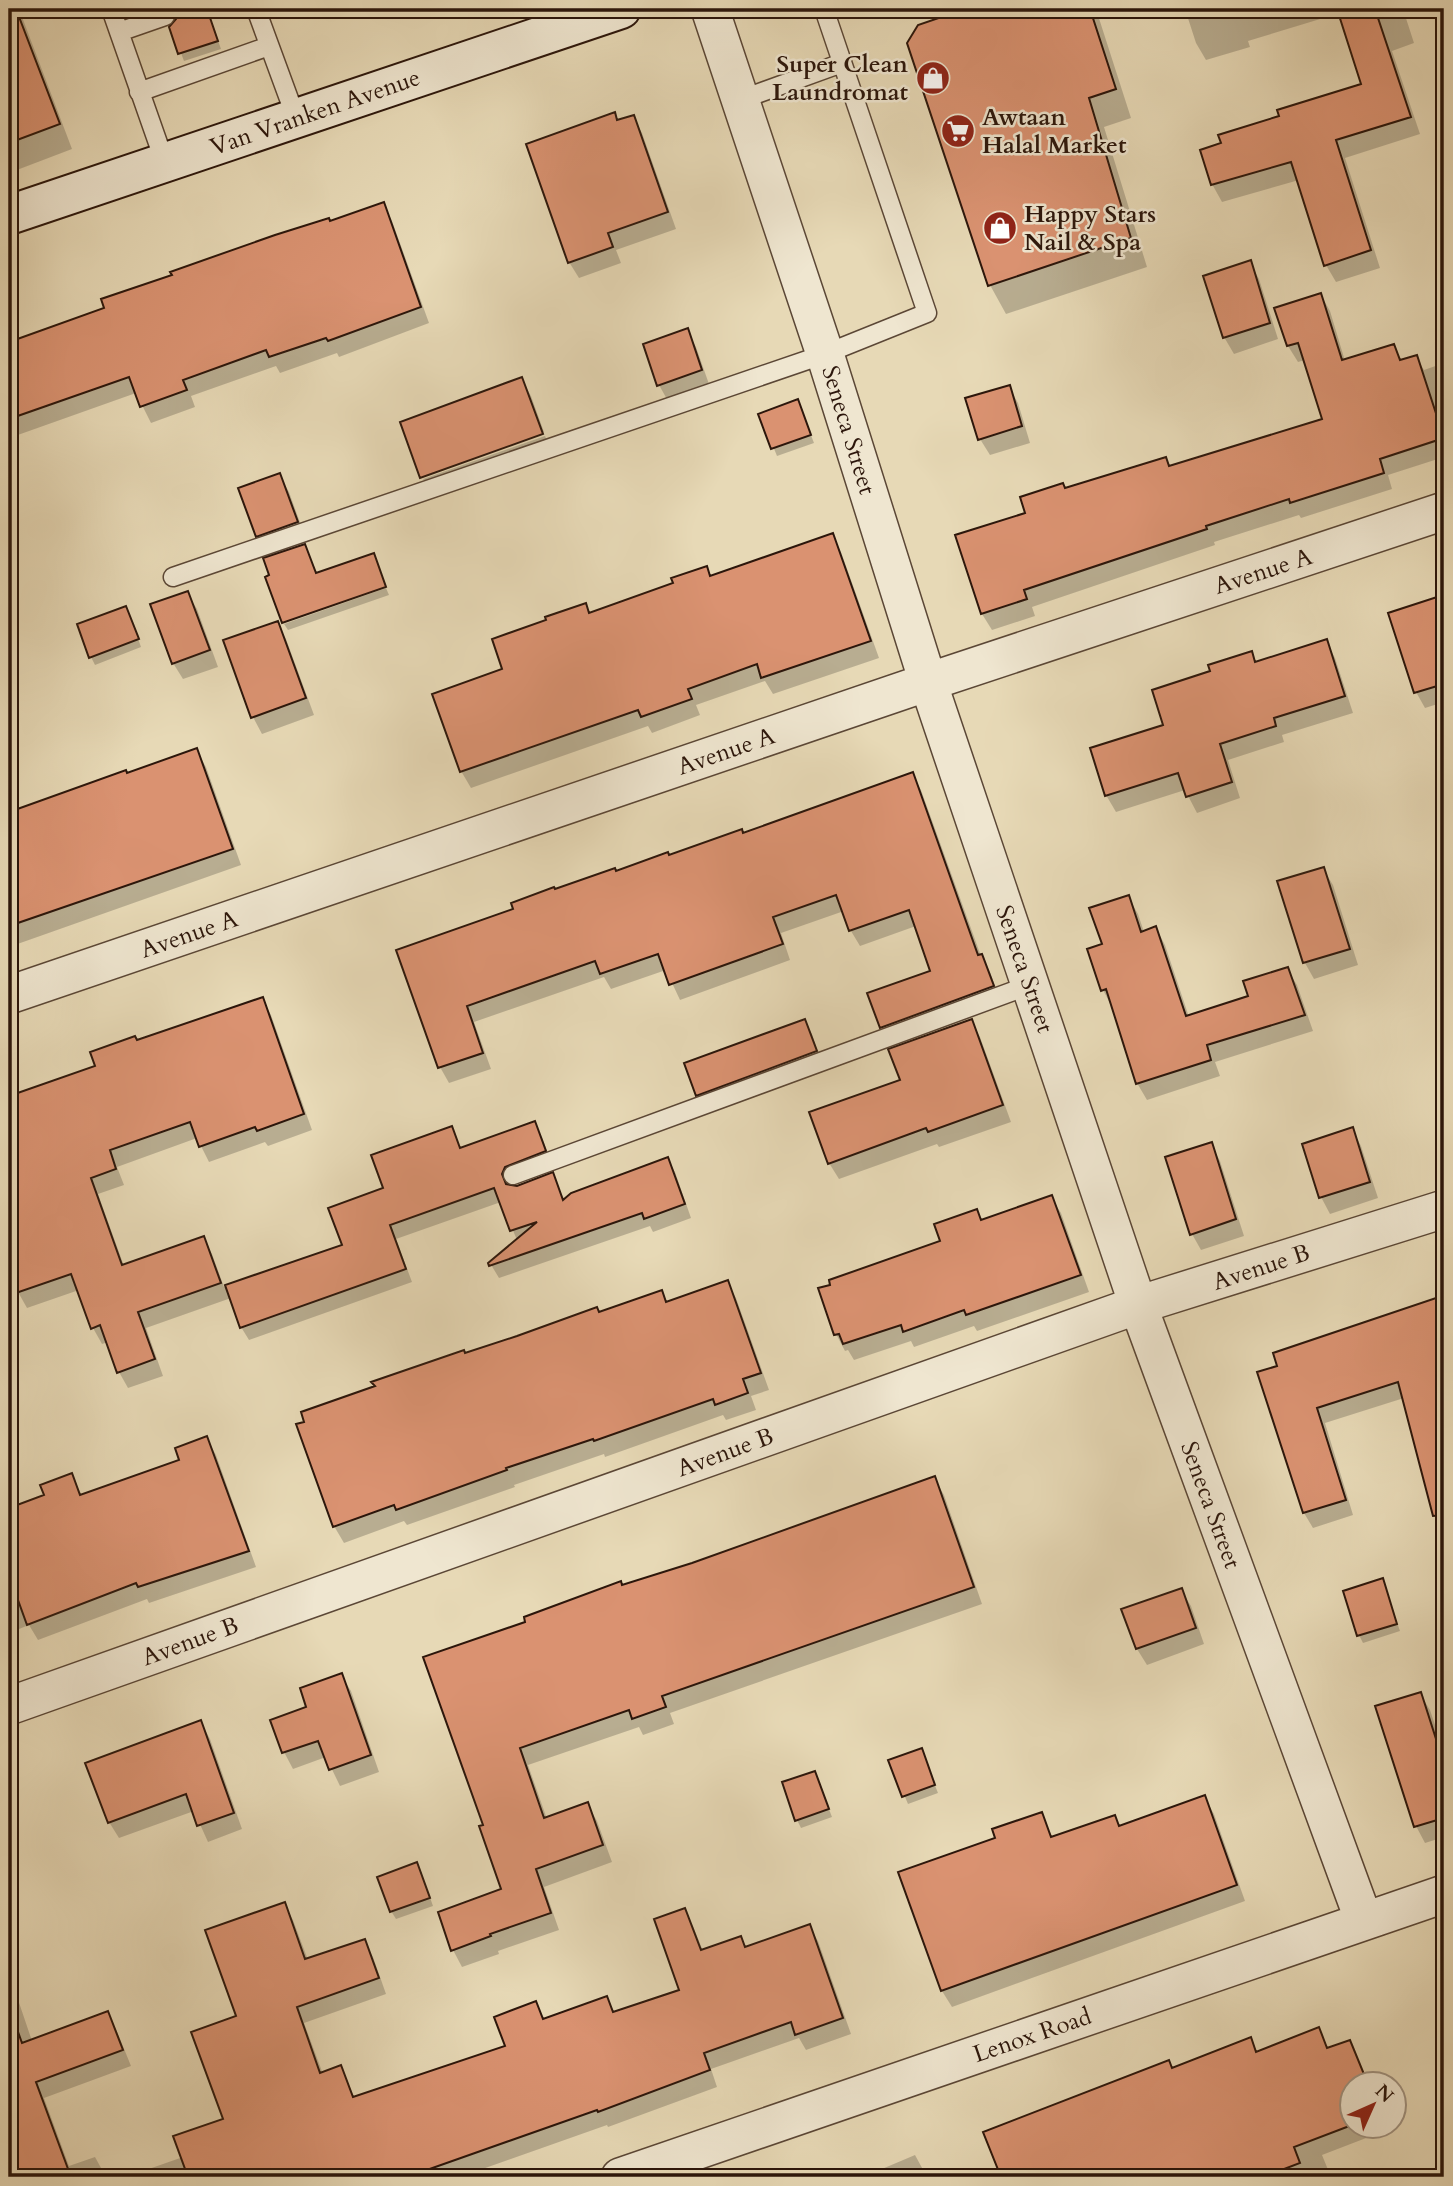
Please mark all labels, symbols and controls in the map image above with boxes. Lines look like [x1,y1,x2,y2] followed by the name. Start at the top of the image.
[772,48,909,109] place label: Super Clean Laundromat
[914,59,952,97] shop icon: Super Clean Laundromat
[206,61,425,164] street label: Van Vranken Avenue
[982,101,1127,162] place label: Awtaan Halal Market
[939,112,977,150] supermarket icon: Awtaan Halal Market
[1024,198,1156,259] place label: Happy Stars Nail & Spa
[981,209,1019,247] shop icon: Happy Stars Nail & Spa
[813,362,884,499] street label: Seneca Street
[1210,540,1317,603] street label: Avenue A
[673,719,780,784] street label: Avenue A
[987,901,1062,1038] street label: Seneca Street
[136,902,243,967] street label: Avenue A
[1208,1236,1314,1299] street label: Avenue B
[672,1420,778,1485] street label: Avenue B
[1172,1437,1249,1574] street label: Seneca Street
[137,1609,243,1674] street label: Avenue B
[969,2000,1096,2071] street label: Lenox Road
[1338,2070,1408,2140] north arrow
[1369,2079,1400,2109] text: N

